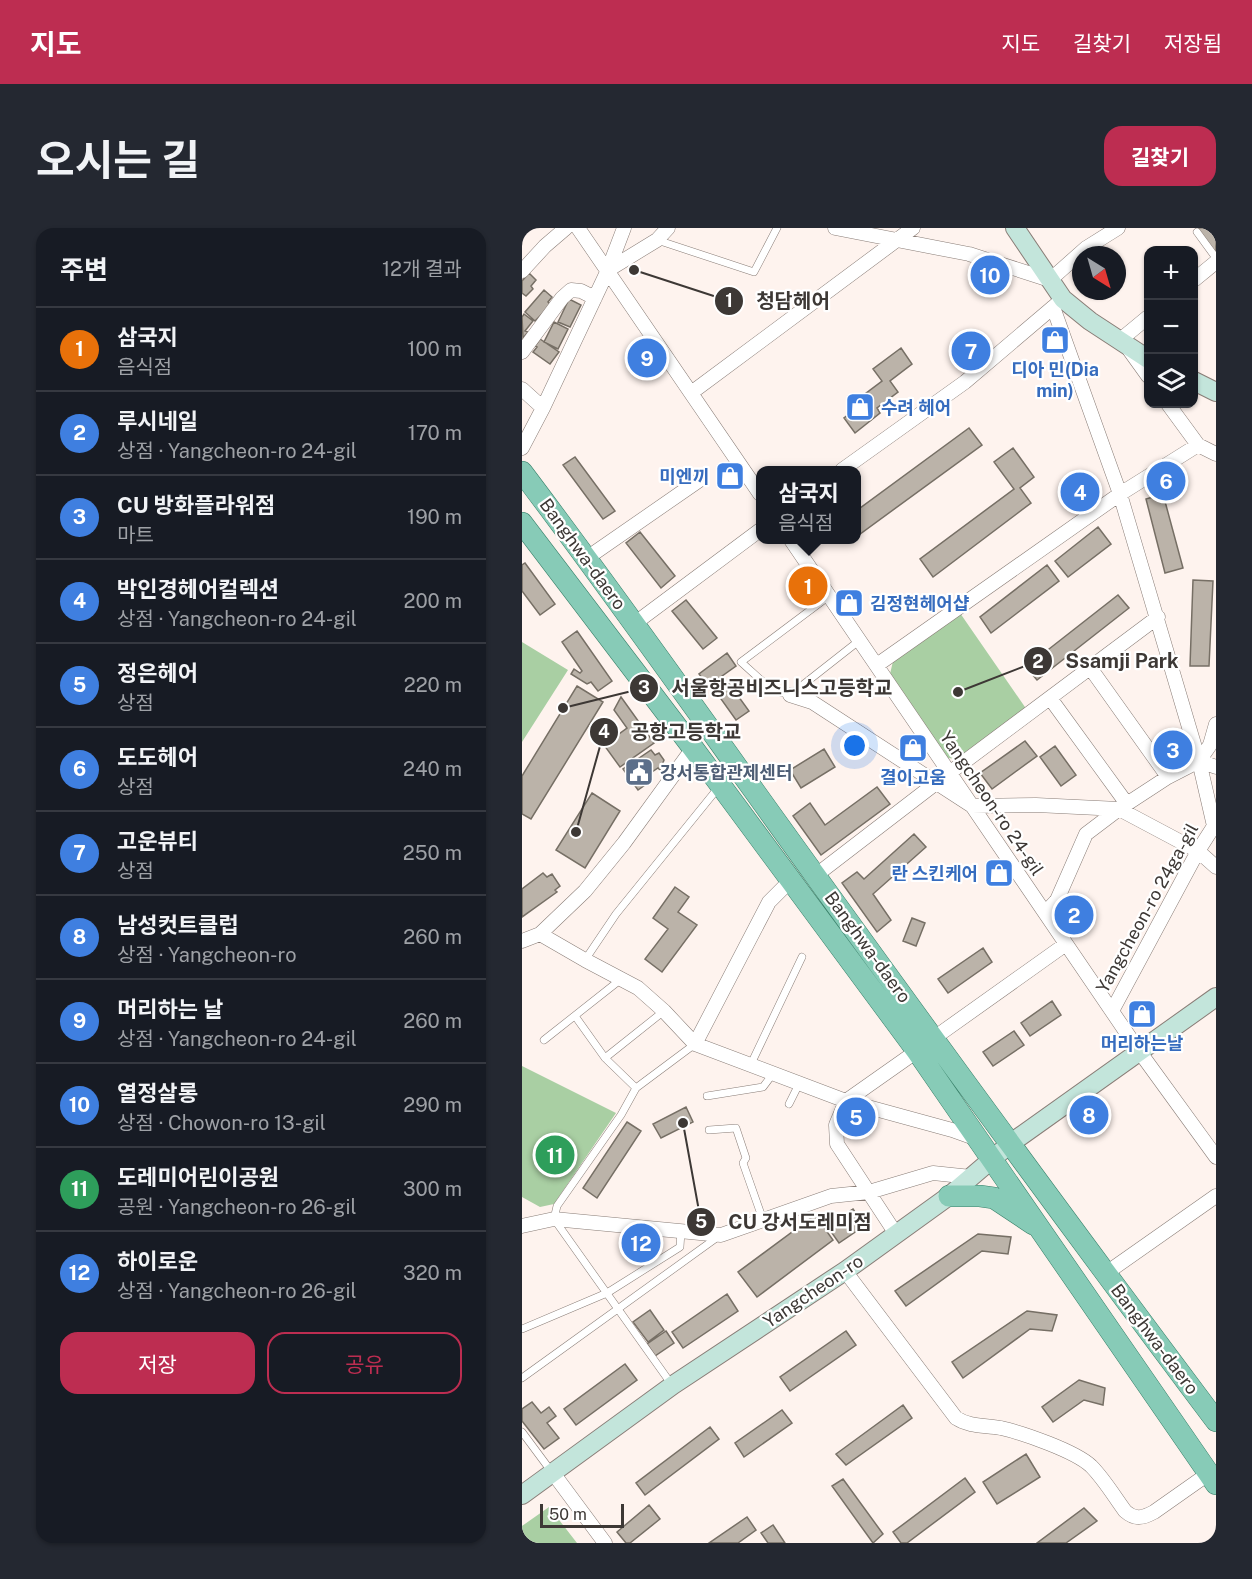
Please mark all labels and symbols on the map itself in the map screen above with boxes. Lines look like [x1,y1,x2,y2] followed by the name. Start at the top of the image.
[1072,246,1126,300] north arrow
[970,252,1010,298] pin: 10
[714,282,842,320] callout: 청담헤어
[756,289,830,313] text: 청담헤어
[725,290,733,311] text: 1
[1039,324,1071,356] shop icon: 디아 민(Dia min)
[952,328,990,374] pin: 7
[628,336,666,380] pin: 9
[1011,359,1099,401] place label: 디아 민(Dia min)
[844,391,876,423] shop icon: 수려 헤어
[881,397,951,418] place label: 수려 헤어
[1146,458,1186,504] pin: 6
[714,460,746,492] shop icon: 미엔끼
[659,466,709,487] place label: 미엔끼
[1060,470,1100,514] pin: 4
[536,494,630,614] street label: Banghwa-daero
[788,564,828,608] pin: 1
[833,587,865,619] shop icon: 김정현헤어샵
[870,593,970,614] place label: 김정현헤어샵
[1023,642,1191,680] callout: Ssamji Park
[1065,649,1179,673] text: Ssamji Park
[1032,651,1044,672] text: 2
[629,669,904,707] callout: 서울항공비즈니스고등학교
[672,676,892,700] text: 서울항공비즈니스고등학교
[638,677,650,698] text: 3
[589,713,753,751] callout: 공항고등학교
[631,720,741,744] text: 공항고등학교
[598,721,610,742] text: 4
[936,727,1048,879] street label: Yangcheon-ro 24-gil
[1154,728,1192,772] pin: 3
[840,731,869,760] your location
[897,732,929,764] shop icon: 결이고움
[623,756,655,788] public building icon: 강서통합관제센터
[660,762,792,783] place label: 강서통합관제센터
[880,767,946,788] place label: 결이고움
[1092,819,1202,997] street label: Yangcheon-ro 24ga-gil
[983,857,1015,889] shop icon: 란 스킨케어
[891,863,978,884] place label: 란 스킨케어
[821,887,915,1007] street label: Banghwa-daero
[1054,892,1094,938] pin: 2
[1126,998,1158,1030] shop icon: 머리하는날
[1101,1033,1184,1054] place label: 머리하는날
[1070,1092,1108,1138] pin: 8
[836,1094,876,1140] pin: 5
[536,1132,574,1178] pin: 11
[686,1203,884,1241] callout: CU 강서도레미점
[728,1210,872,1234] text: CU 강서도레미점
[695,1211,707,1232] text: 5
[622,1220,660,1266] pin: 12
[759,1250,867,1332] street label: Yangcheon-ro
[1107,1280,1203,1398] street label: Banghwa-daero
[540,1501,624,1528] scale bar

